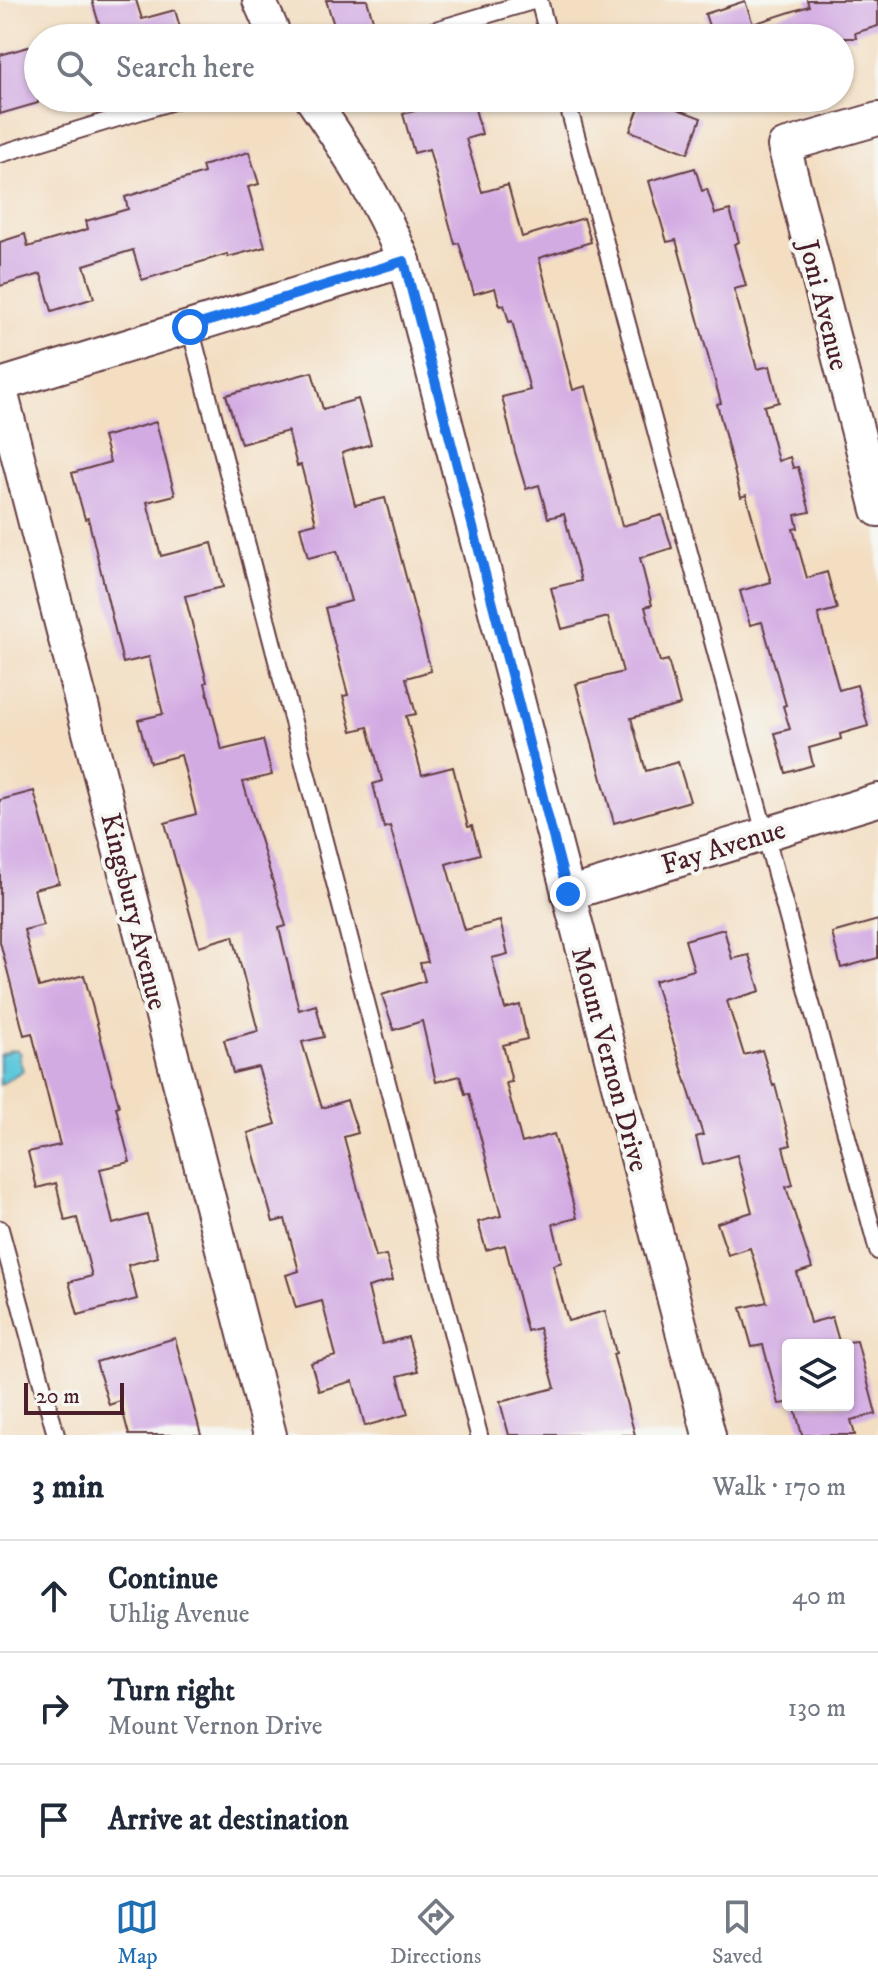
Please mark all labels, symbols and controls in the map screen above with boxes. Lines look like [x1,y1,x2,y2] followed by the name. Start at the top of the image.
[24,24,854,112] search box
[52,46,96,90] icon: search
[116,50,255,87] text: Search here
[790,234,857,374] street label: Joni Avenue
[172,309,208,345] route start
[92,809,175,1013] street label: Kingsbury Avenue
[657,812,790,883] street label: Fay Avenue
[550,876,586,912] route end
[563,943,656,1176] street label: Mount Vernon Drive
[782,1339,854,1411] map controls
[782,1339,854,1411] button: layers
[24,1379,124,1415] scale bar
[36,1383,80,1410] text: 20 m
[32,1466,104,1508] text: 3 min
[712,1471,846,1504] text: Walk · 170 m
[108,1561,218,1598] text: Continue
[32,1574,76,1618] icon: ahead
[792,1580,846,1613] text: 40 m
[108,1598,249,1631] text: Uhlig Avenue
[108,1673,235,1710] text: Turn right
[32,1686,76,1730] icon: right
[788,1692,846,1725] text: 130 m
[108,1710,323,1743] text: Mount Vernon Drive
[32,1798,76,1842] icon: arrive
[108,1802,349,1839] text: Arrive at destination
[115,1895,159,1970] tab: Map
[390,1895,481,1970] tab: Directions
[712,1895,763,1970] tab: Saved

